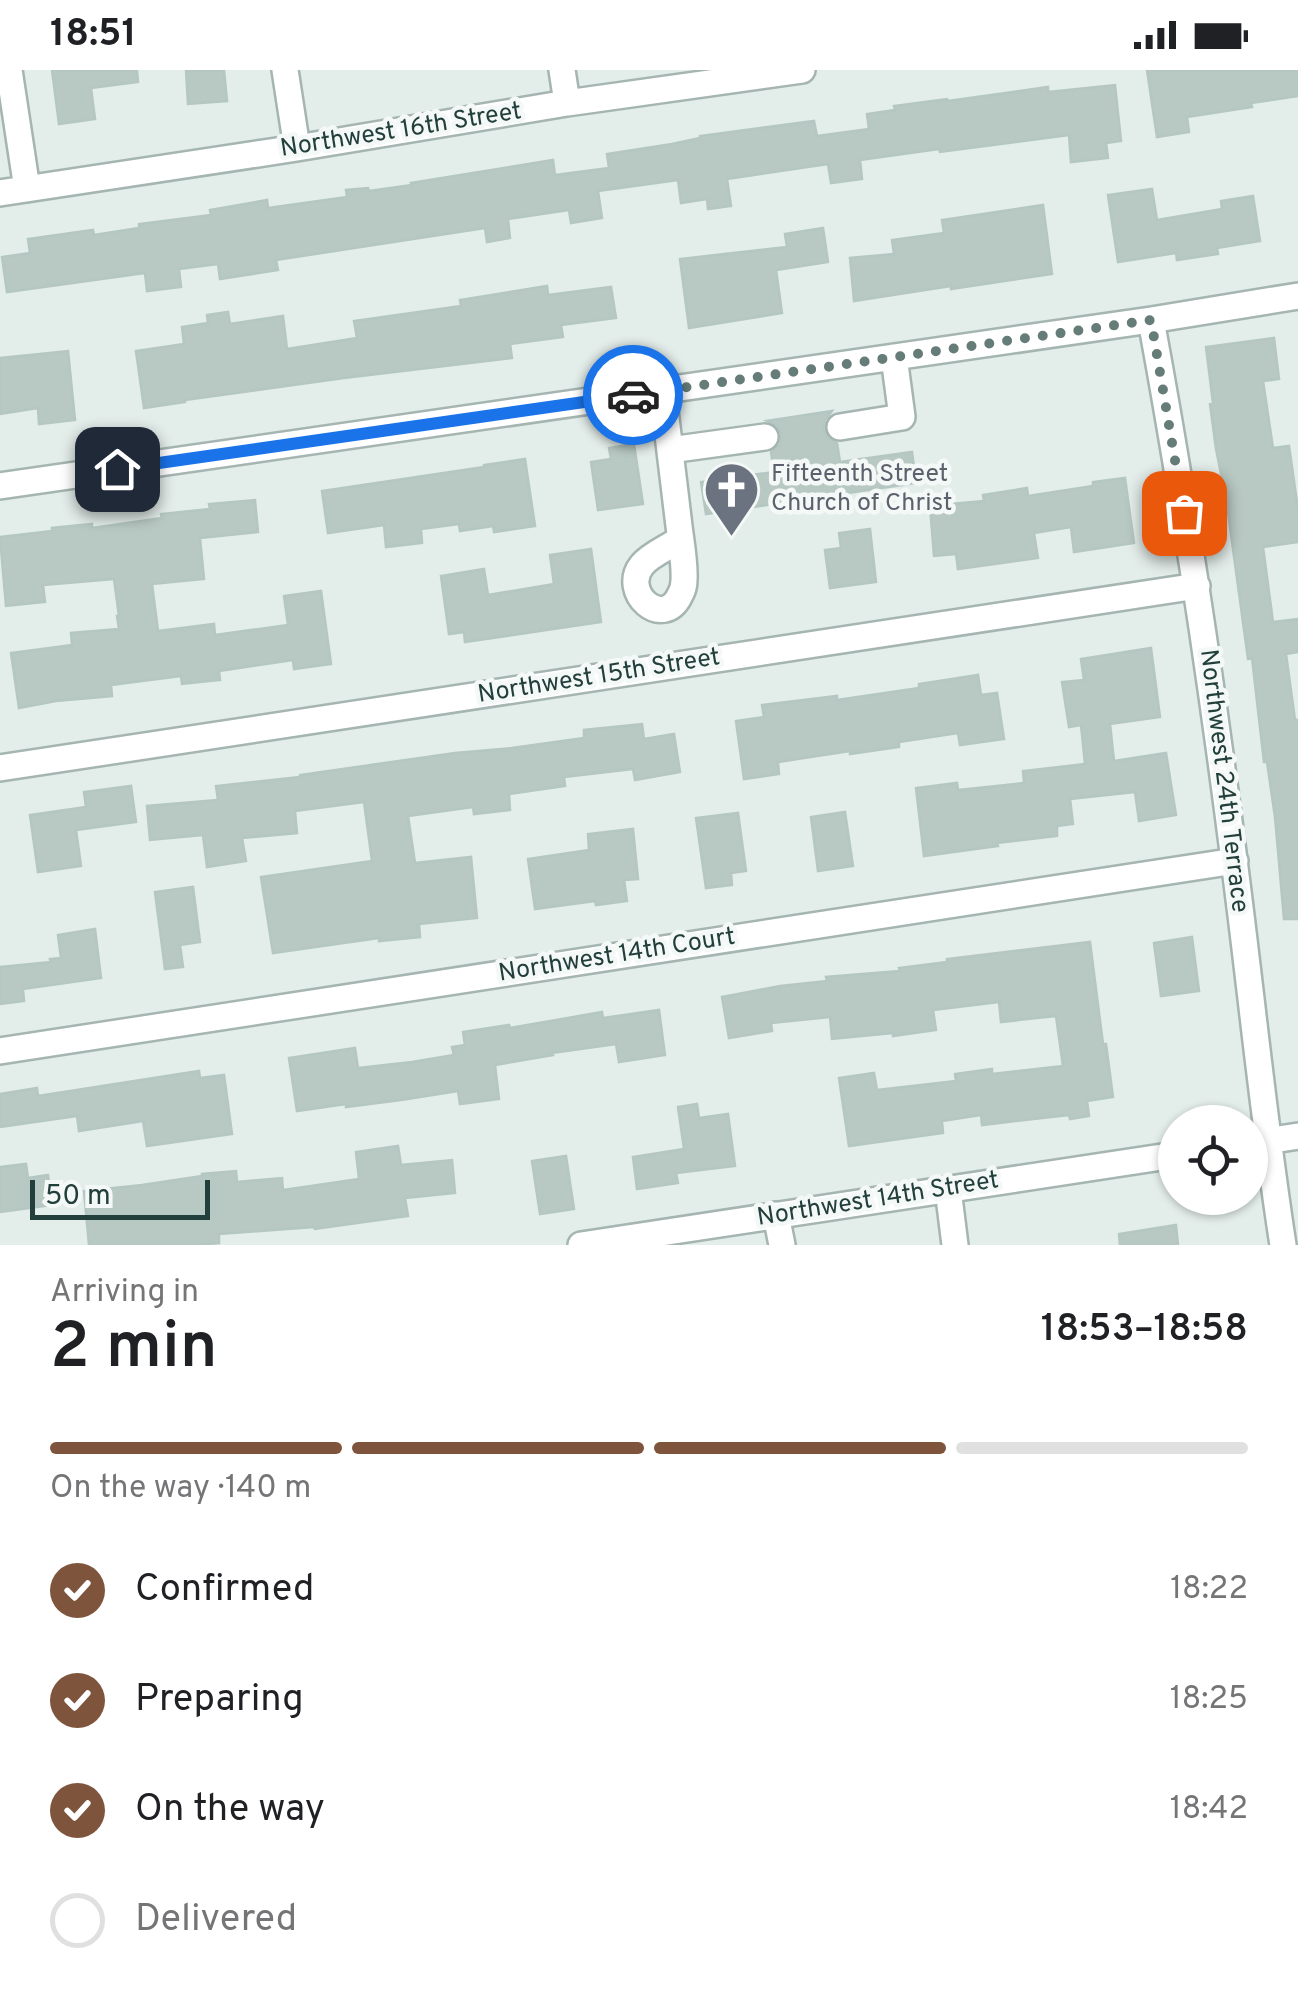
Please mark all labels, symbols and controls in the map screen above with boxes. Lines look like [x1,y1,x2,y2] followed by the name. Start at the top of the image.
[50,11,137,60] text: 18:51
[278,96,524,166] street label: Northwest 16th Street
[583,345,683,445] courier
[606,368,661,423] icon: car
[75,427,160,512] pin
[90,442,145,497] icon: home
[702,459,762,538] church icon: Fifteenth Street Church of Christ
[771,459,952,520] place label: Fifteenth Street Church of Christ
[1142,471,1227,556] pin
[1157,486,1212,541] icon: bag
[476,642,722,712] street label: Northwest 15th Street
[1191,647,1255,915] street label: Northwest 24th Terrace
[496,921,738,991] street label: Northwest 14th Court
[1158,1105,1268,1215] map controls
[1158,1105,1268,1215] button: locate
[755,1165,1001,1235] street label: Northwest 14th Street
[30,1175,210,1220] scale bar
[45,1179,111,1215] text: 50 m
[50,1273,199,1313] text: Arriving in
[1041,1306,1248,1355] text: 18:53–18:58
[50,1309,218,1391] text: 2 min
[50,1469,311,1509] text: On the way · 140 m
[50,1563,105,1618] icon: check
[135,1566,314,1615] text: Confirmed
[1170,1570,1248,1610] text: 18:22
[50,1673,105,1728] icon: check
[135,1676,304,1725] text: Preparing
[1170,1680,1248,1720] text: 18:25
[50,1783,105,1838] icon: check
[135,1786,325,1835] text: On the way
[1170,1790,1248,1830] text: 18:42
[135,1896,297,1945] text: Delivered

